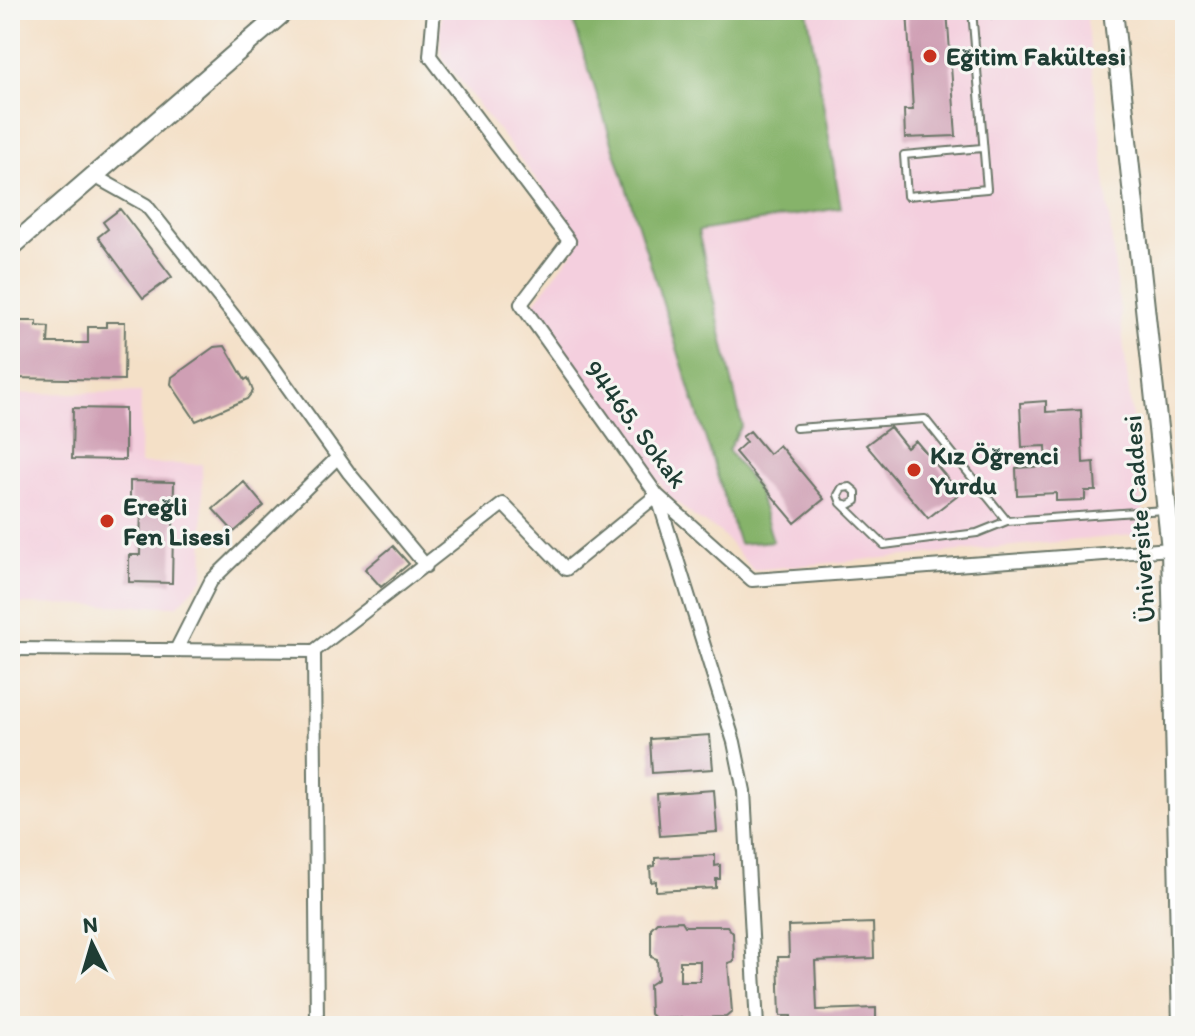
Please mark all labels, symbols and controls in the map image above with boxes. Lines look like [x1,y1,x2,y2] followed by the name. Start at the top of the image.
[946,40,1126,72] place label: Eğitim Fakültesi
[921,47,939,65] marker: Eğitim Fakültesi
[578,354,694,494] street label: 94465. Sokak
[1116,414,1162,624] street label: Üniversite Caddesi
[929,439,1059,501] place label: Kız Öğrenci Yurdu
[905,461,923,479] marker: Kız Öğrenci Yurdu
[123,490,231,552] place label: Ereğli Fen Lisesi
[98,512,116,530] marker: Ereğli Fen Lisesi
[52,904,132,984] north arrow
[82,910,99,939] text: N

